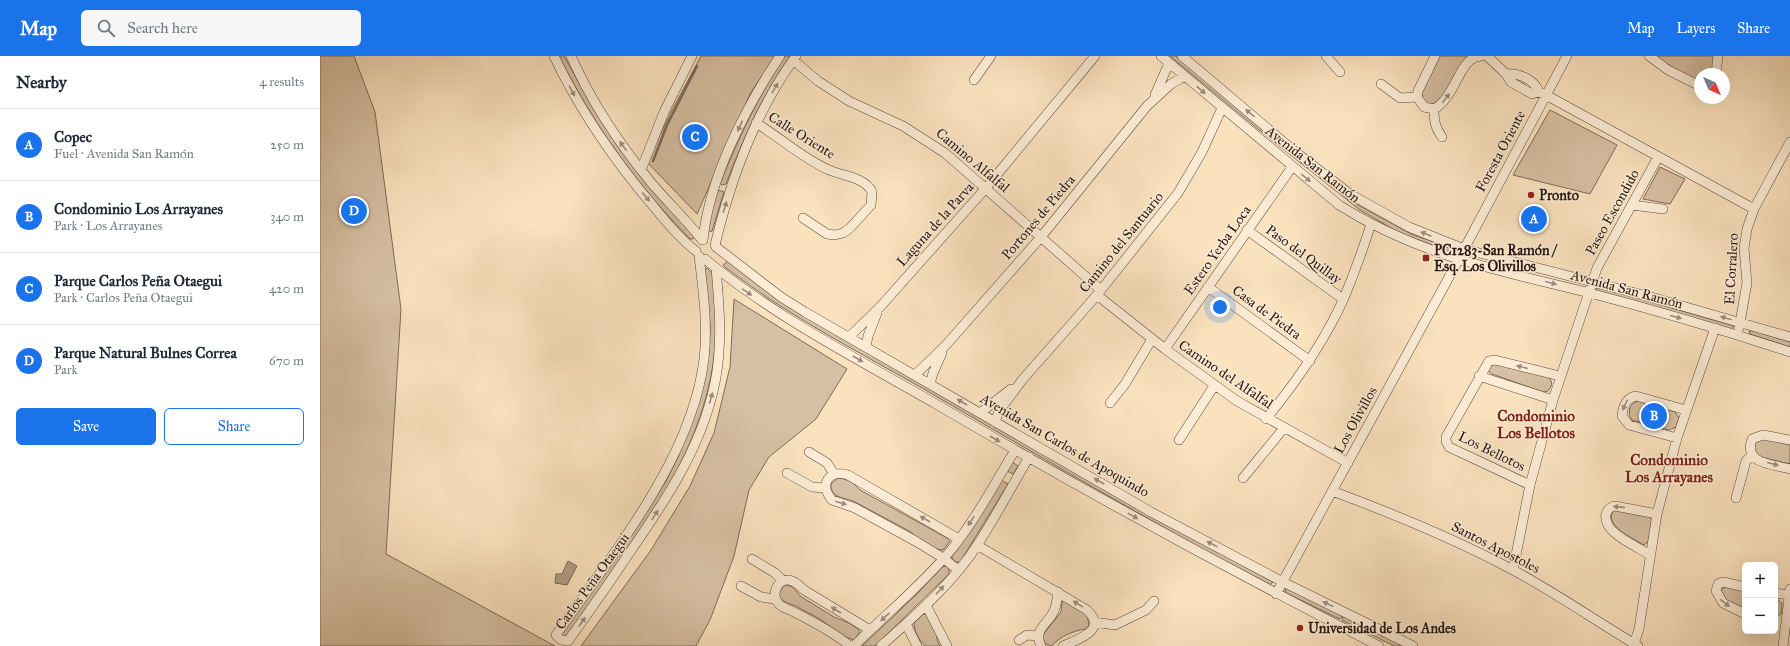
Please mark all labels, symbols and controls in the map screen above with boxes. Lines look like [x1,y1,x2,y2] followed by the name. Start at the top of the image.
[81,10,361,46] search box
[20,17,57,40] text: Map
[95,17,117,39] icon: search
[127,19,198,37] text: Search here
[1627,20,1655,37] text: Map
[1677,20,1715,37] text: Layers
[1737,20,1770,37] text: Share
[1694,68,1730,104] north arrow
[16,72,67,93] text: Nearby
[259,74,304,90] text: 4 results
[772,82,779,94] one-way arrow
[568,85,575,97] one-way arrow
[1196,86,1206,95] one-way arrow
[1441,93,1450,104] one-way arrow
[1472,107,1529,195] street label: Foresta Oriente
[765,108,838,163] street label: Calle Oriente
[1245,109,1255,118] one-way arrow
[737,120,743,132] one-way arrow
[682,122,708,152] pin: C
[1261,122,1364,207] street label: Avenida San Ramón
[932,125,1013,196] street label: Camino Alfalfal
[54,128,92,146] text: Copec
[25,137,33,153] text: A
[270,137,304,153] text: 250 m
[619,141,627,152] one-way arrow
[54,146,194,162] text: Fuel · Avenida San Ramón
[1582,166,1643,258] street label: Paseo Escondido
[998,171,1079,263] street label: Portones de Piedra
[1300,173,1311,182] one-way arrow
[893,179,978,270] street label: Laguna de la Parva
[1539,187,1579,204] place label: Pronto
[1076,189,1167,296] street label: Camino del Santuario
[1526,190,1536,200] marker: Pronto
[641,192,650,203] one-way arrow
[341,196,367,226] pin: D
[54,200,223,218] text: Condominio Los Arrayanes
[722,201,728,213] one-way arrow
[1180,202,1255,298] street label: Estero Yerba Loca
[1521,204,1547,234] pin: A
[25,209,33,225] text: B
[270,209,304,225] text: 340 m
[54,218,162,234] text: Park · Los Arrayanes
[1262,221,1345,288] street label: Paso del Quillay
[1420,231,1431,237] one-way arrow
[1721,233,1742,305] street label: El Corralero
[1434,242,1559,276] place label: PC1283-San Ramón / Esq. Los Olivillos
[1421,253,1431,263] marker: PC1283-San Ramón / Esq. Los Olivillos
[1568,266,1685,313] street label: Avenida San Ramón
[54,272,222,290] text: Parque Carlos Peña Otaegui
[25,281,33,297] text: C
[269,281,304,297] text: 420 m
[1544,281,1557,287] one-way arrow
[1229,282,1305,343] street label: Casa de Piedra
[742,288,752,296] one-way arrow
[54,290,193,306] text: Park · Carlos Peña Otaegui
[1210,297,1230,317] your location
[1670,314,1682,320] one-way arrow
[1720,315,1732,321] one-way arrow
[1175,336,1276,412] street label: Camino del Alfalfal
[54,344,237,362] text: Parque Natural Bulnes Correa
[24,353,34,369] text: D
[269,353,304,369] text: 670 m
[852,356,864,363] one-way arrow
[54,362,78,378] text: Park
[1516,364,1528,370] one-way arrow
[1330,384,1381,457] street label: Los Olivillos
[976,390,1152,502] street label: Avenida San Carlos de Apoquindo
[709,392,715,404] one-way arrow
[956,399,968,406] one-way arrow
[1622,399,1628,411] one-way arrow
[1641,401,1667,431] pin: B
[1497,407,1575,442] district label: Condominio Los Bellotos
[16,408,156,445] button: Save
[164,408,304,445] button: Share
[1455,428,1528,475] street label: Los Bellotos
[989,435,1001,442] one-way arrow
[1625,451,1714,487] district label: Condominio Los Arrayanes
[1766,462,1779,468] one-way arrow
[1093,477,1105,484] one-way arrow
[835,500,847,506] one-way arrow
[1613,504,1625,510] one-way arrow
[652,509,659,520] one-way arrow
[1127,512,1139,519] one-way arrow
[968,515,975,527] one-way arrow
[919,516,931,523] one-way arrow
[1449,518,1543,577] street label: Santos Apostoles
[552,530,633,633] street label: Carlos Peña Otaegui
[1207,541,1218,547] one-way arrow
[1742,562,1778,634] map controls
[1742,562,1778,598] button: +
[935,585,944,595] one-way arrow
[1742,598,1778,634] button: −
[1720,599,1730,607] one-way arrow
[1072,601,1084,608] one-way arrow
[1322,601,1334,607] one-way arrow
[830,607,842,614] one-way arrow
[880,612,889,621] one-way arrow
[578,617,586,627] one-way arrow
[1308,620,1456,637] place label: Universidad de Los Andes
[1295,623,1305,633] marker: Universidad de Los Andes

